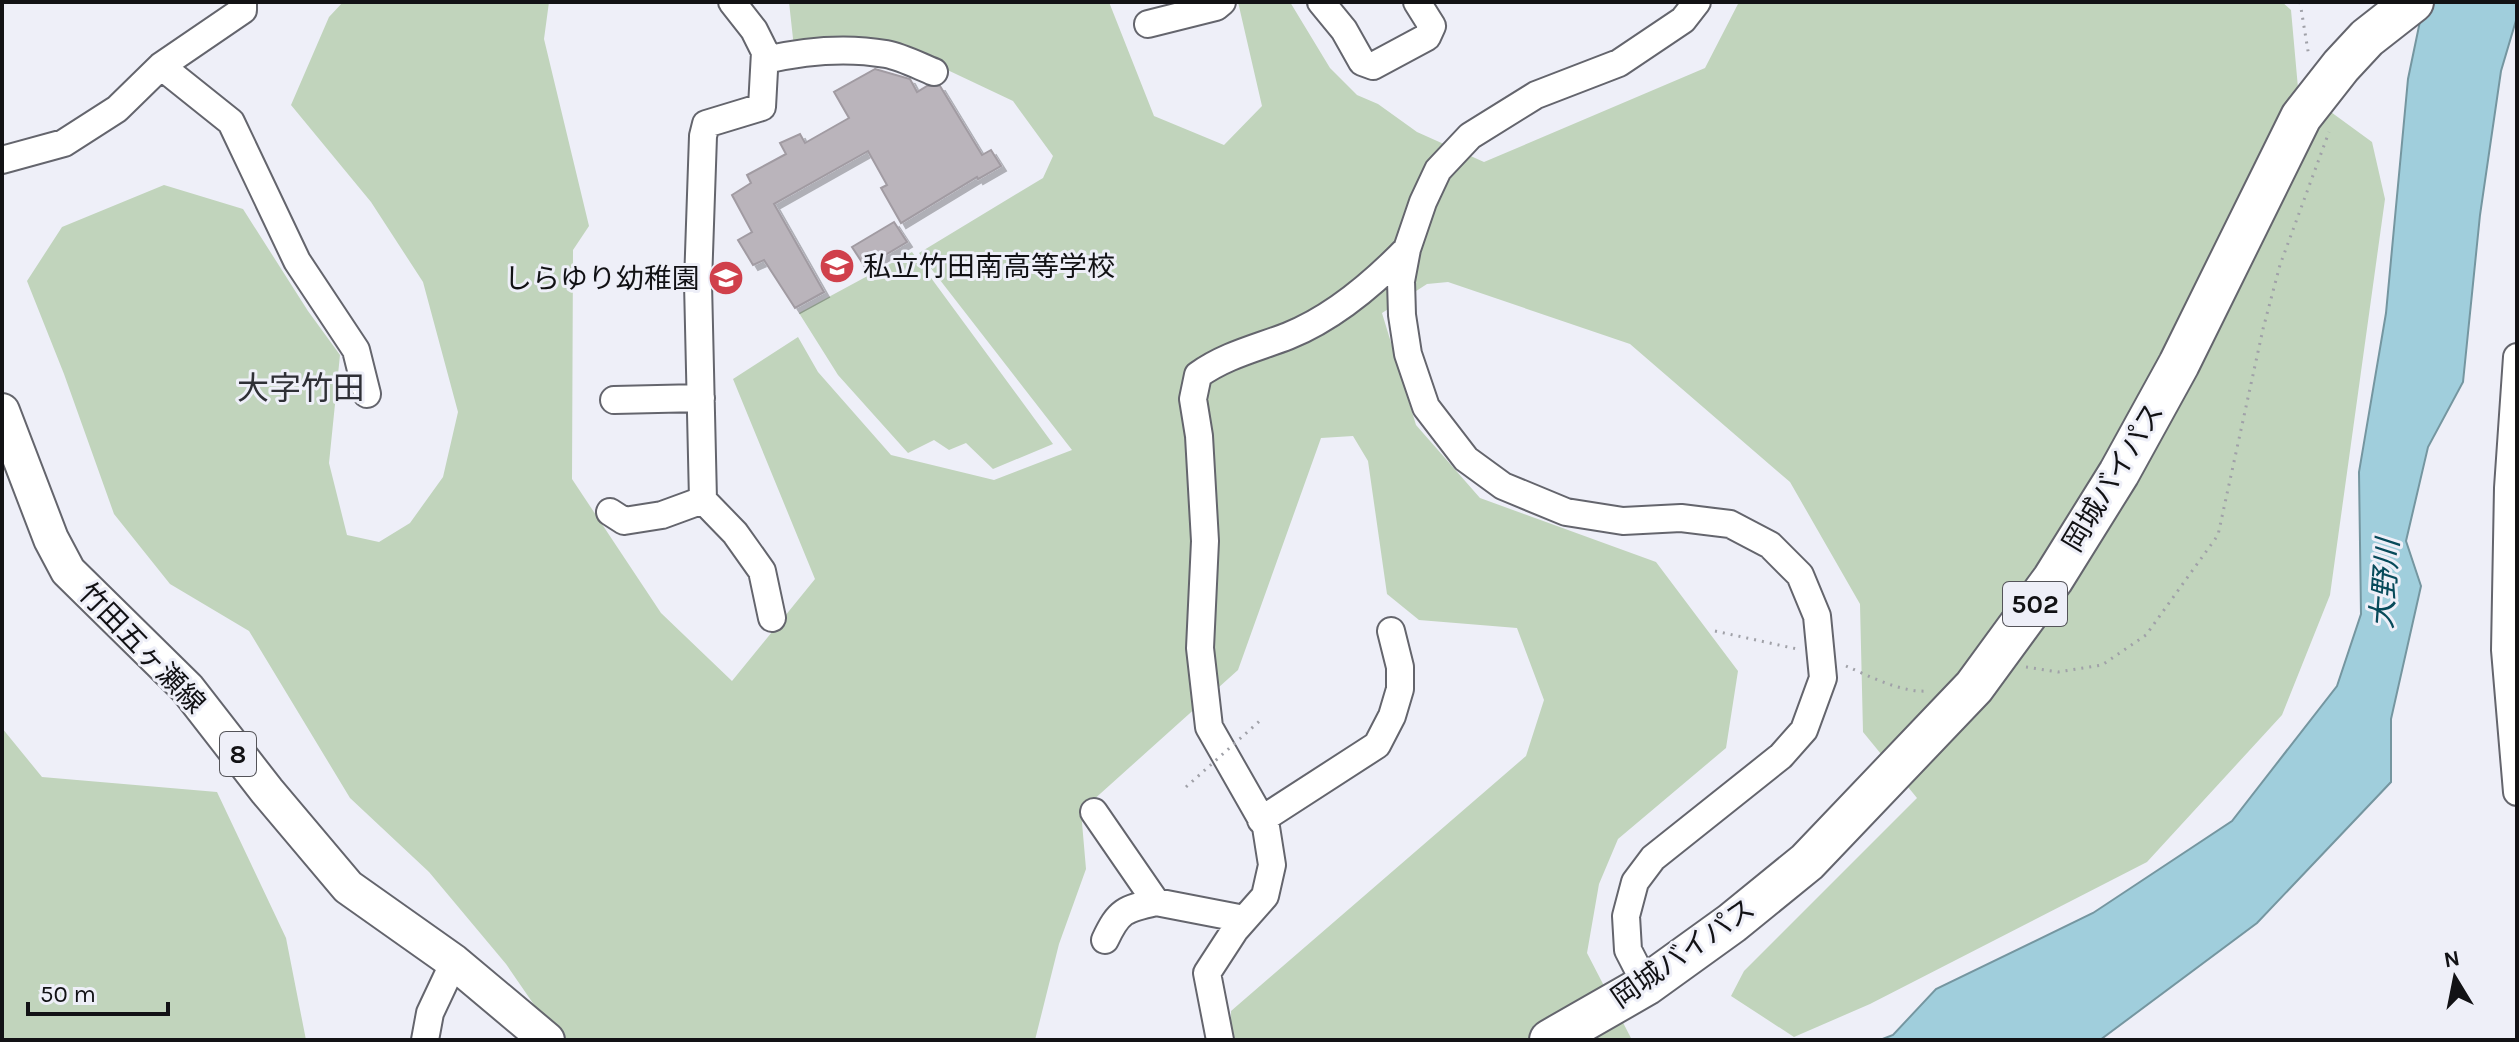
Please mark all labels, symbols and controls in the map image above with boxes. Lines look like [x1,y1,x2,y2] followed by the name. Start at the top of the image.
[818,247,856,285] school or university icon: 私立竹田南高等学校
[863,250,1115,283] place label: 私立竹田南高等学校
[707,259,745,297] school or university icon: しらゆり幼稚園
[504,262,700,295] place label: しらゆり幼稚園
[237,370,365,407] district label: 大字竹田
[2056,397,2170,557] street label: 岡城バイパス
[2364,535,2406,630] water label: 大野川
[72,576,212,720] street label: 竹田五ヶ瀬線
[2003,582,2067,626] road number: 502
[220,732,256,776] road number: 8
[1605,891,1761,1015] street label: 岡城バイパス
[2415,938,2495,1018] north arrow
[2442,945,2462,973] text: N
[28,966,168,1016] scale bar
[40,980,96,1008] text: 50 m

